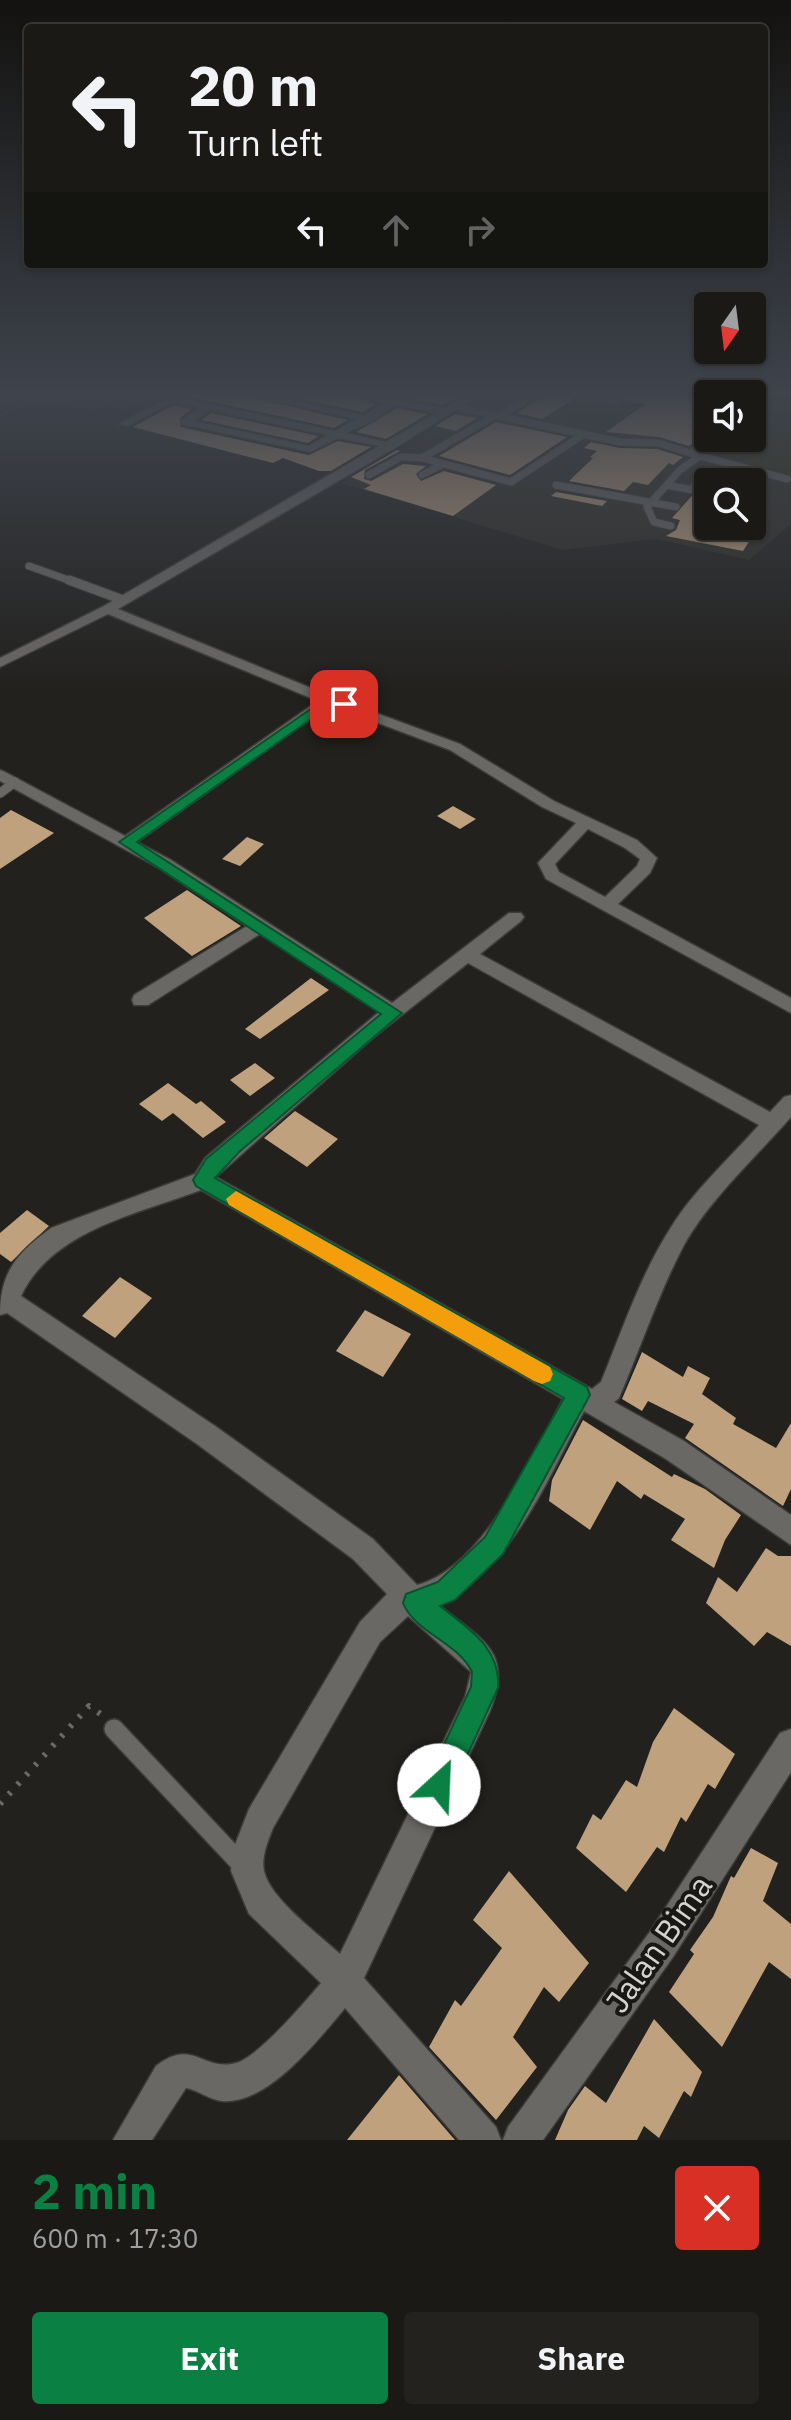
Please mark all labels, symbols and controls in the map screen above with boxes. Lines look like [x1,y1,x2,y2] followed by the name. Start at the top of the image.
[188,49,318,121] text: 20 m
[56,56,160,160] icon: left
[188,119,323,166] text: Turn left
[290,208,334,252] icon: left
[374,208,418,252] icon: ahead
[458,208,502,252] icon: right
[694,292,766,364] north arrow
[694,292,766,540] map controls
[694,380,766,452] button: sound
[694,468,766,540] button: search
[310,670,378,738] pin
[322,682,366,726] icon: arrive
[397,1743,481,1827] position arrow
[595,1866,721,2021] street label: Jalan Bima
[32,2160,157,2222] text: 2 min
[675,2166,759,2250] button: close
[32,2221,198,2255] text: 600 m · 17:30
[32,2312,388,2404] button: Exit
[404,2312,759,2404] button: Share

